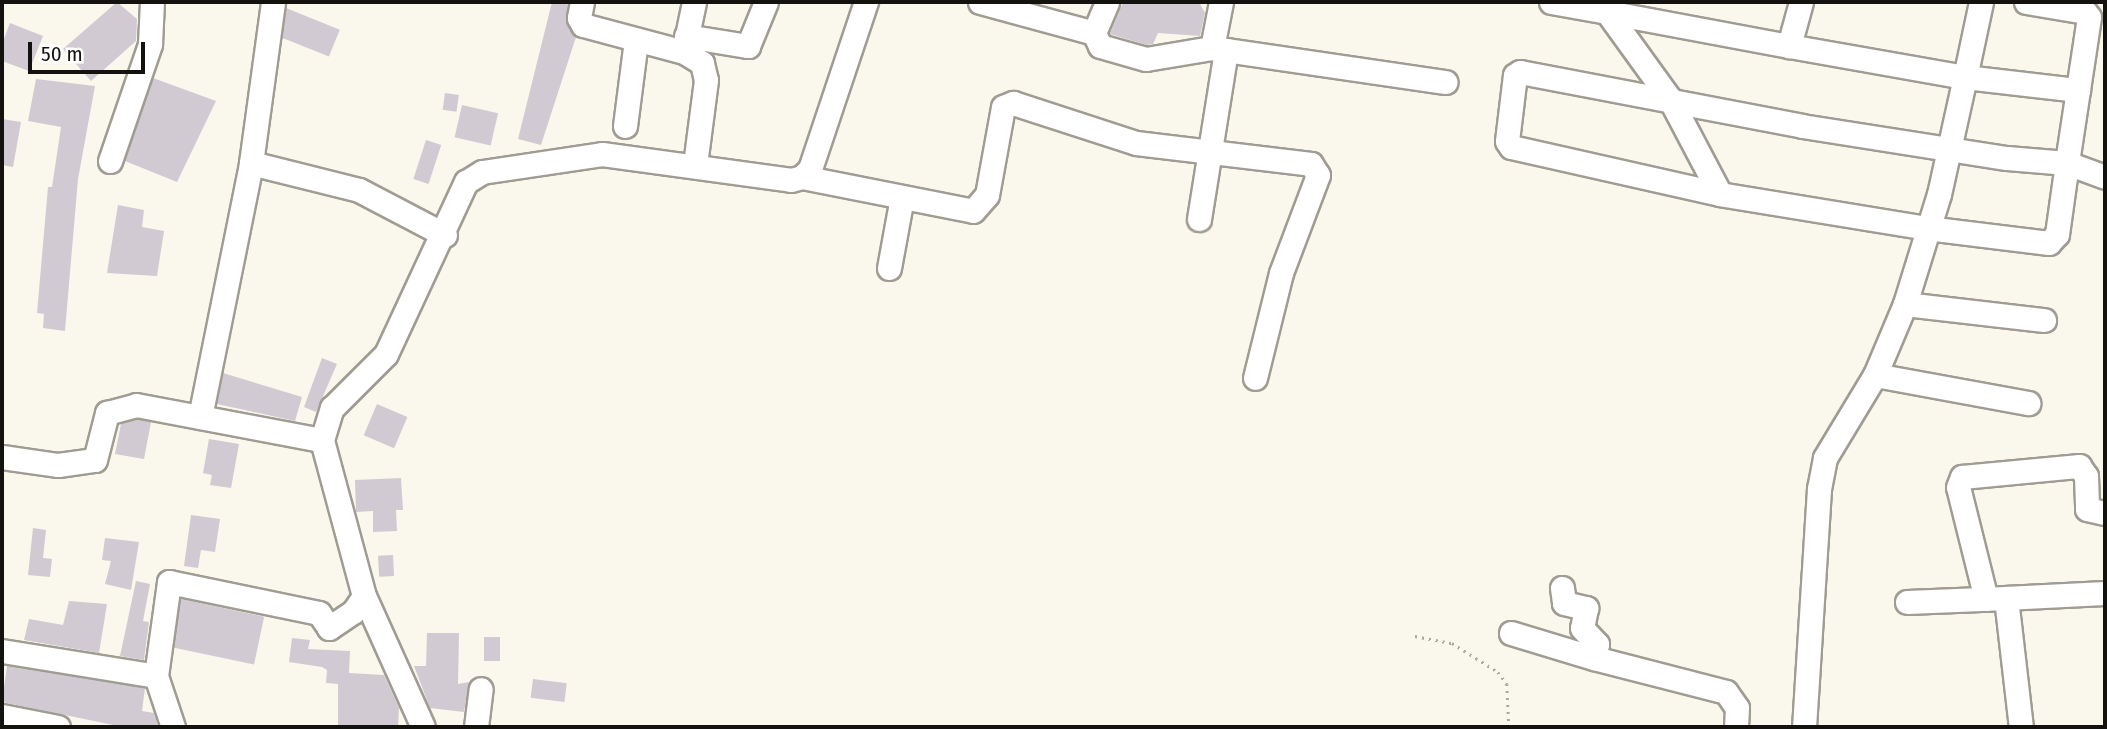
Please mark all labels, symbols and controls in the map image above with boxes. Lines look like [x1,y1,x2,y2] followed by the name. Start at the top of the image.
[32,28,149,72] scale bar
[41,41,83,67] text: 50 m

